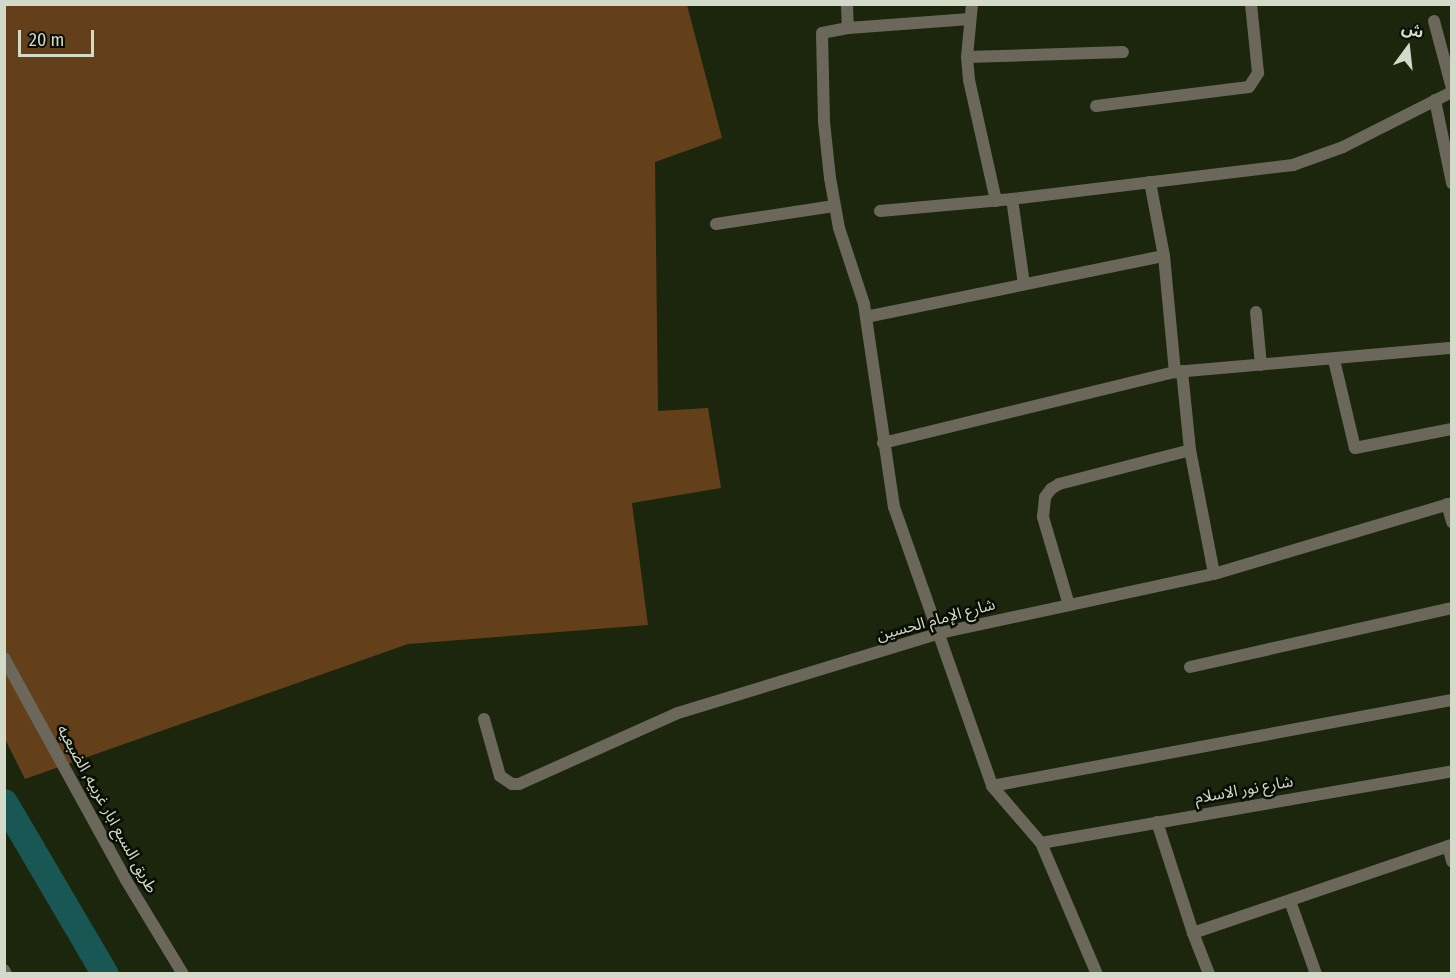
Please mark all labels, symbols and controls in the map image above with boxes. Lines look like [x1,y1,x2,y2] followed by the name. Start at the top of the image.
[21,18,98,56] scale bar
[1378,18,1438,78] north arrow
[1400,18,1426,42] text: ش
[29,29,64,51] text: 20 m
[875,595,997,645] street label: شارع الإمام الحسين
[53,721,161,897] street label: طريق السبع ابار غربيه, الضبعيه
[1193,772,1295,808] street label: شارع نور الاسلام

